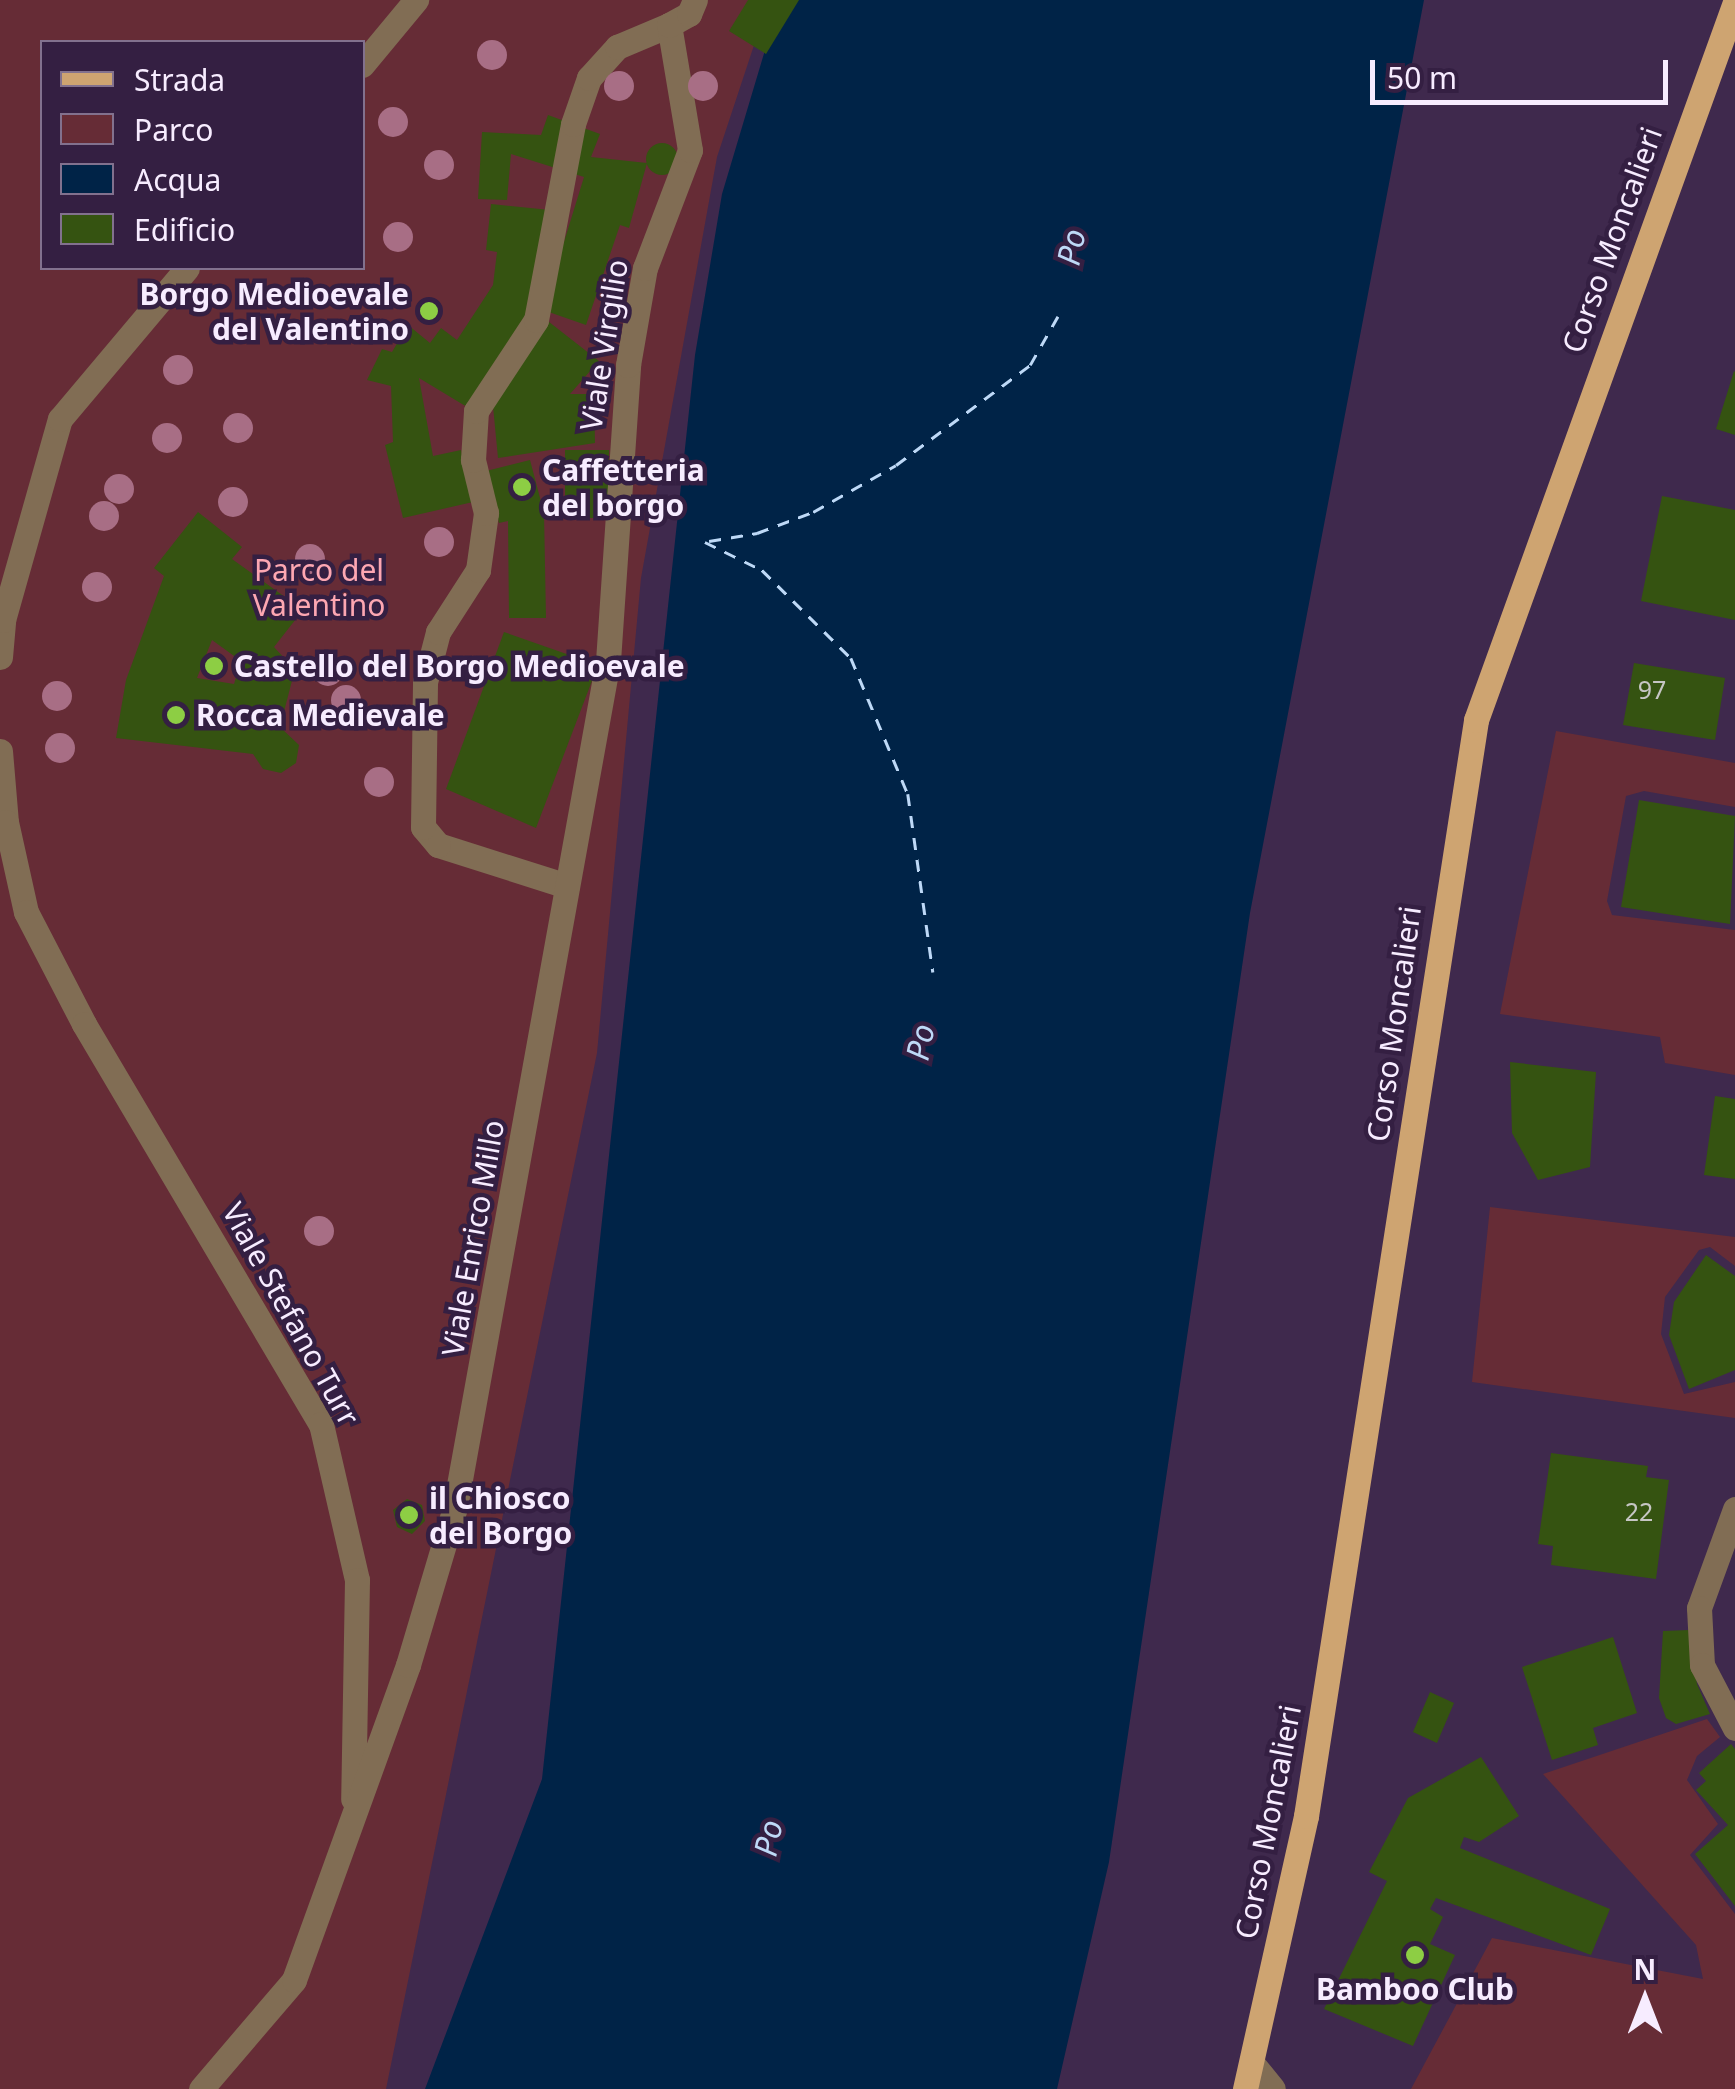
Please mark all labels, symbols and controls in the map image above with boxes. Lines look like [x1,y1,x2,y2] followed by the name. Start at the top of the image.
[40,40,365,270] legend
[1375,40,1672,102] scale bar
[1387,57,1457,98] text: 50 m
[134,59,225,100] text: Strada
[134,109,213,150] text: Parco
[1554,122,1670,358] street label: Corso Moncalieri
[134,159,221,200] text: Acqua
[134,209,235,250] text: Edificio
[1049,226,1093,268] water label: Po
[573,257,635,433] street label: Viale Virgilio
[140,276,409,346] place label: Borgo Medioevale del Valentino
[418,300,440,322] marker: Borgo Medioevale del Valentino
[542,452,705,522] place label: Caffetteria del borgo
[511,476,533,498] marker: Caffetteria del borgo
[253,552,385,622] park label: Parco del Valentino
[234,648,685,684] place label: Castello del Borgo Medioevale
[203,655,225,677] marker: Castello del Borgo Medioevale
[1638,674,1666,704] house number: 97
[196,697,445,733] place label: Rocca Medievale
[165,704,187,726] marker: Rocca Medievale
[1360,904,1428,1144] street label: Corso Moncalieri
[898,1021,942,1063] water label: Po
[434,1117,512,1359] street label: Viale Enrico Millo
[215,1196,367,1432] street label: Viale Stefano Turr
[429,1480,572,1550] place label: il Chiosco del Borgo
[1625,1496,1653,1526] house number: 22
[398,1504,420,1526] marker: il Chiosco del Borgo
[1228,1702,1308,1942] street label: Corso Moncalieri
[746,1817,790,1859] water label: Po
[1404,1944,1426,1966] marker: Bamboo Club
[1595,1949,1695,2049] north arrow
[1634,1950,1656,1988] text: N
[1316,1971,1514,2007] place label: Bamboo Club

